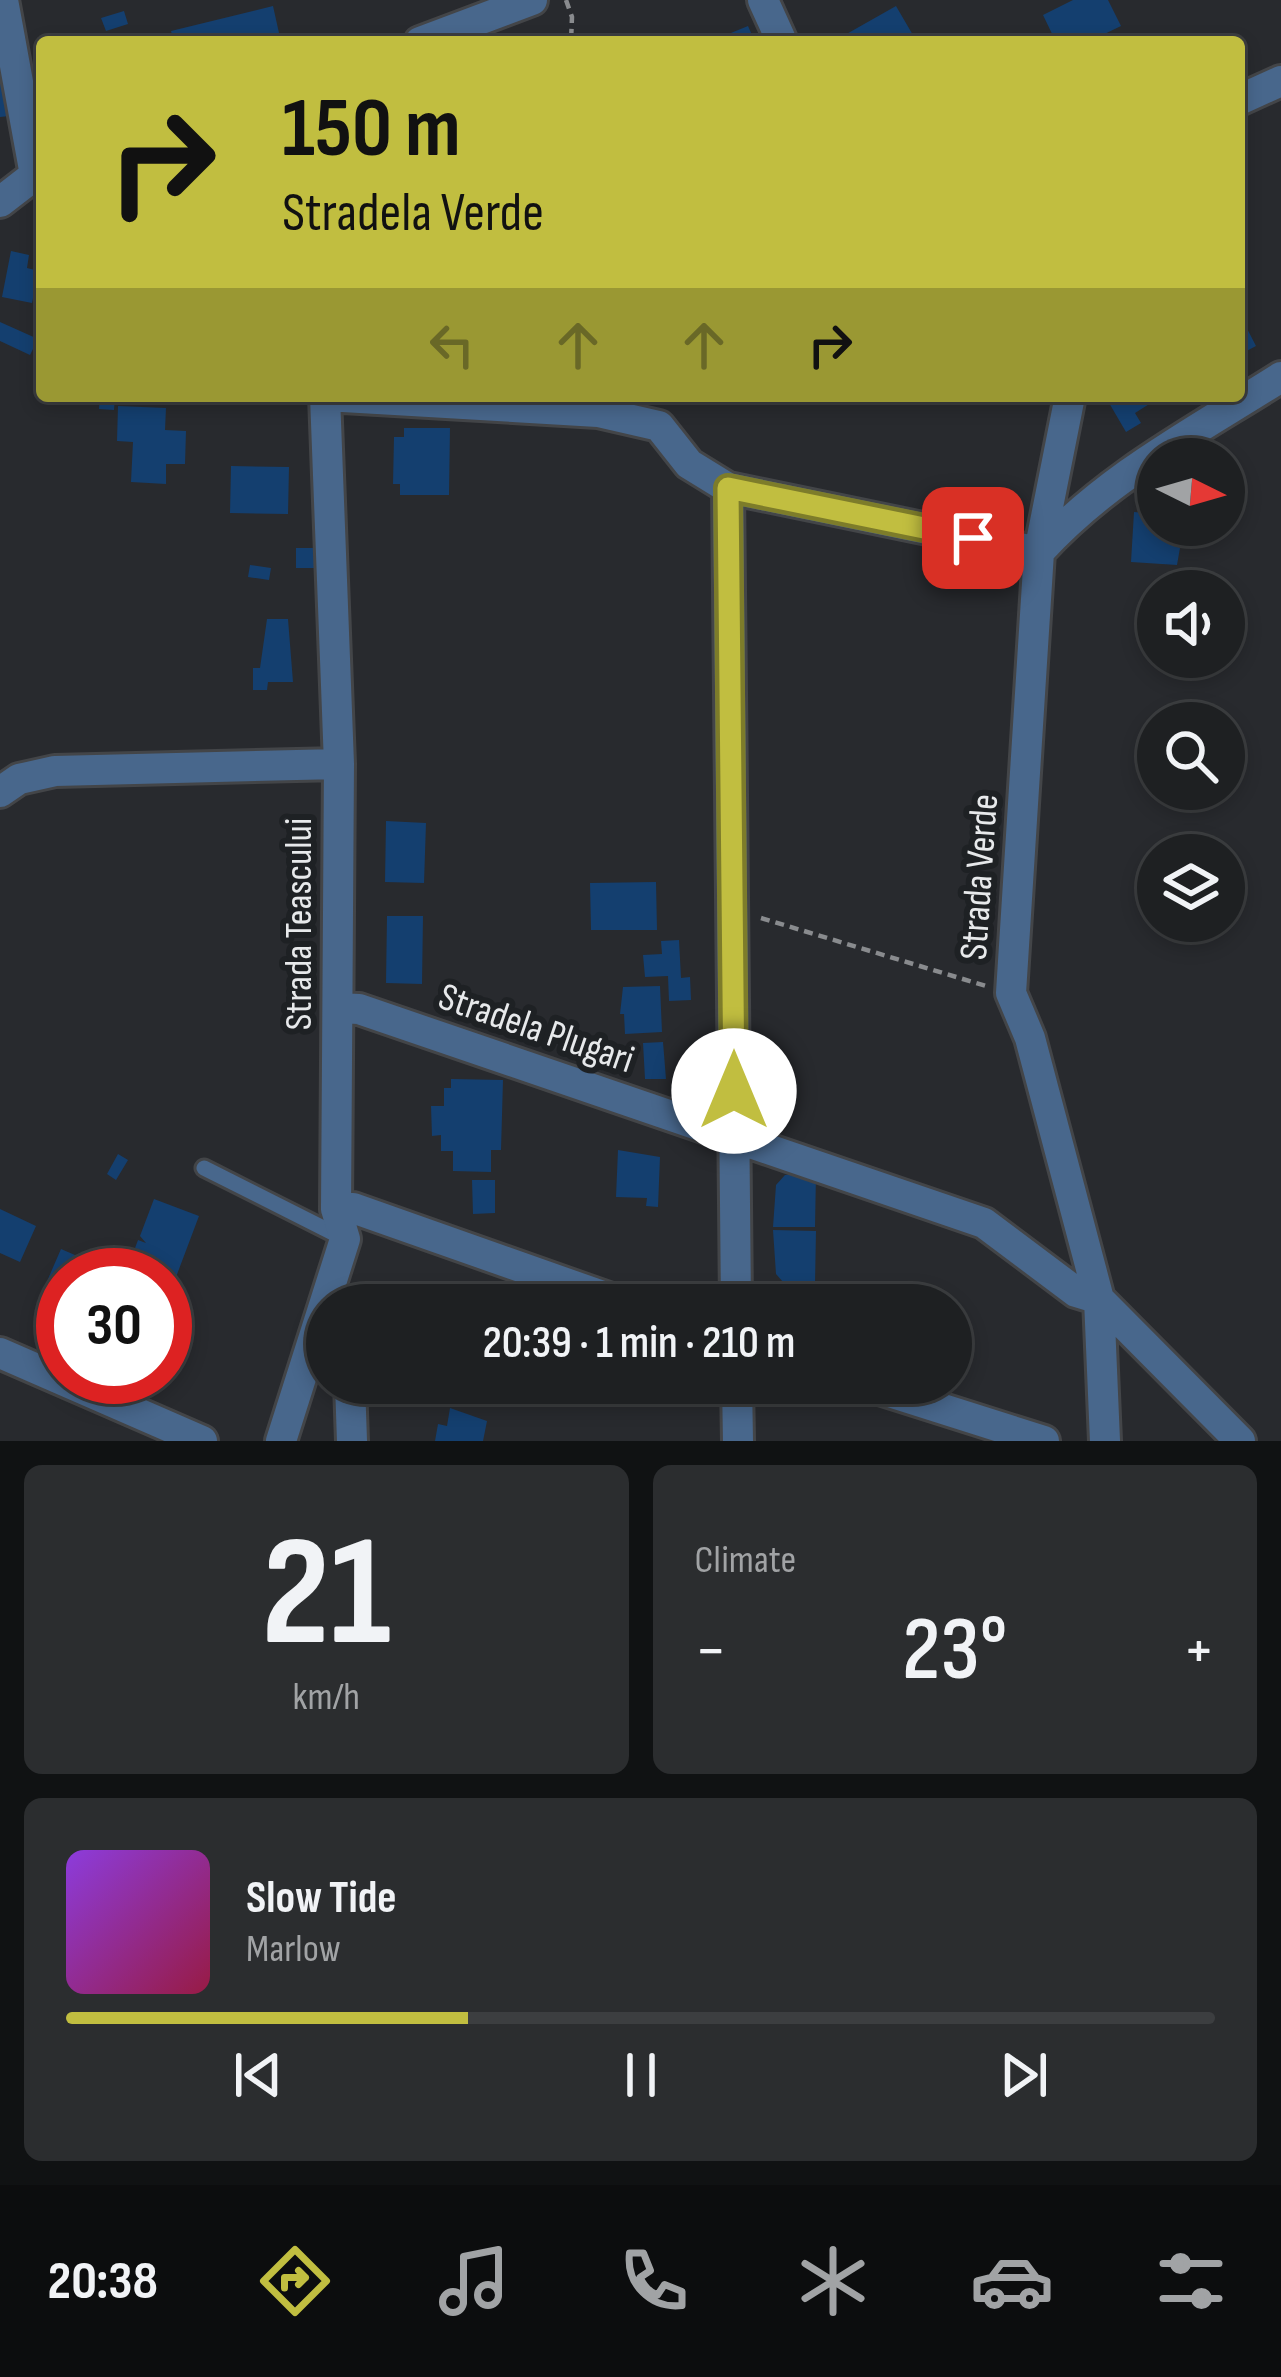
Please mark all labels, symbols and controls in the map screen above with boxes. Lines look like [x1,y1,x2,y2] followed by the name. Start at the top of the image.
[282,79,461,180] text: 150 m
[84,84,240,240] icon: right
[282,181,544,246] text: Stradela Verde
[419,312,485,378] icon: left
[545,312,611,378] icon: ahead
[671,312,737,378] icon: ahead
[797,312,863,378] icon: right
[1137,438,1245,546] north arrow
[1137,438,1245,942] map controls
[922,487,1024,589] pin
[940,505,1006,571] icon: arrive
[1137,570,1245,678] button: sound
[1137,702,1245,810] button: search
[951,792,1009,962] street label: Strada Verde
[276,818,323,1030] street label: Strada Teascului
[1137,834,1245,942] button: layers
[432,974,640,1084] street label: Stradela Plugari
[671,1028,797,1154] position arrow
[36,1248,192,1404] speed limit sign: 30
[483,1316,795,1371] text: 20:39 · 1 min · 210 m
[261,1502,391,1689] text: 21
[695,1537,796,1584] text: Climate
[902,1597,1007,1705] text: 23°
[695,1612,727,1691] text: −
[1183,1612,1215,1691] text: +
[293,1674,360,1721] text: km/h
[246,1871,397,1926] text: Slow Tide
[246,1926,341,1973] text: Marlow
[225,2042,291,2108] icon: previous
[608,2042,674,2108] icon: pause
[991,2042,1057,2108] icon: next
[253,2239,337,2323] icon: directions
[432,2239,516,2323] icon: music
[612,2239,696,2323] icon: phone
[791,2239,875,2323] icon: climate
[970,2239,1054,2323] icon: car
[1149,2239,1233,2323] icon: filters
[48,2249,158,2314] text: 20:38

